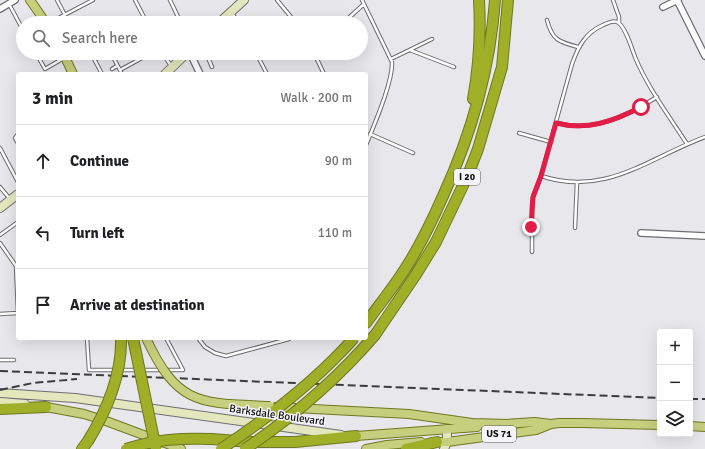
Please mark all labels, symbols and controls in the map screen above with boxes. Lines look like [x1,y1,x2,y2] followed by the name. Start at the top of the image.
[16,16,368,60] search box
[30,27,52,49] icon: search
[62,29,138,47] text: Search here
[32,88,73,109] text: 3 min
[281,90,352,106] text: Walk · 200 m
[632,98,650,116] route start
[32,150,54,172] icon: ahead
[70,152,129,170] text: Continue
[325,153,352,169] text: 90 m
[454,169,480,185] road number: I 20
[522,218,540,236] route end
[32,222,54,244] icon: left
[70,224,124,242] text: Turn left
[318,225,352,241] text: 110 m
[32,294,54,316] icon: arrive
[70,296,205,314] text: Arrive at destination
[657,329,693,437] map controls
[657,329,693,365] button: +
[657,365,693,401] button: −
[657,401,693,437] button: layers
[228,402,326,428] street label: Barksdale Boulevard
[482,426,516,442] road number: US 71

